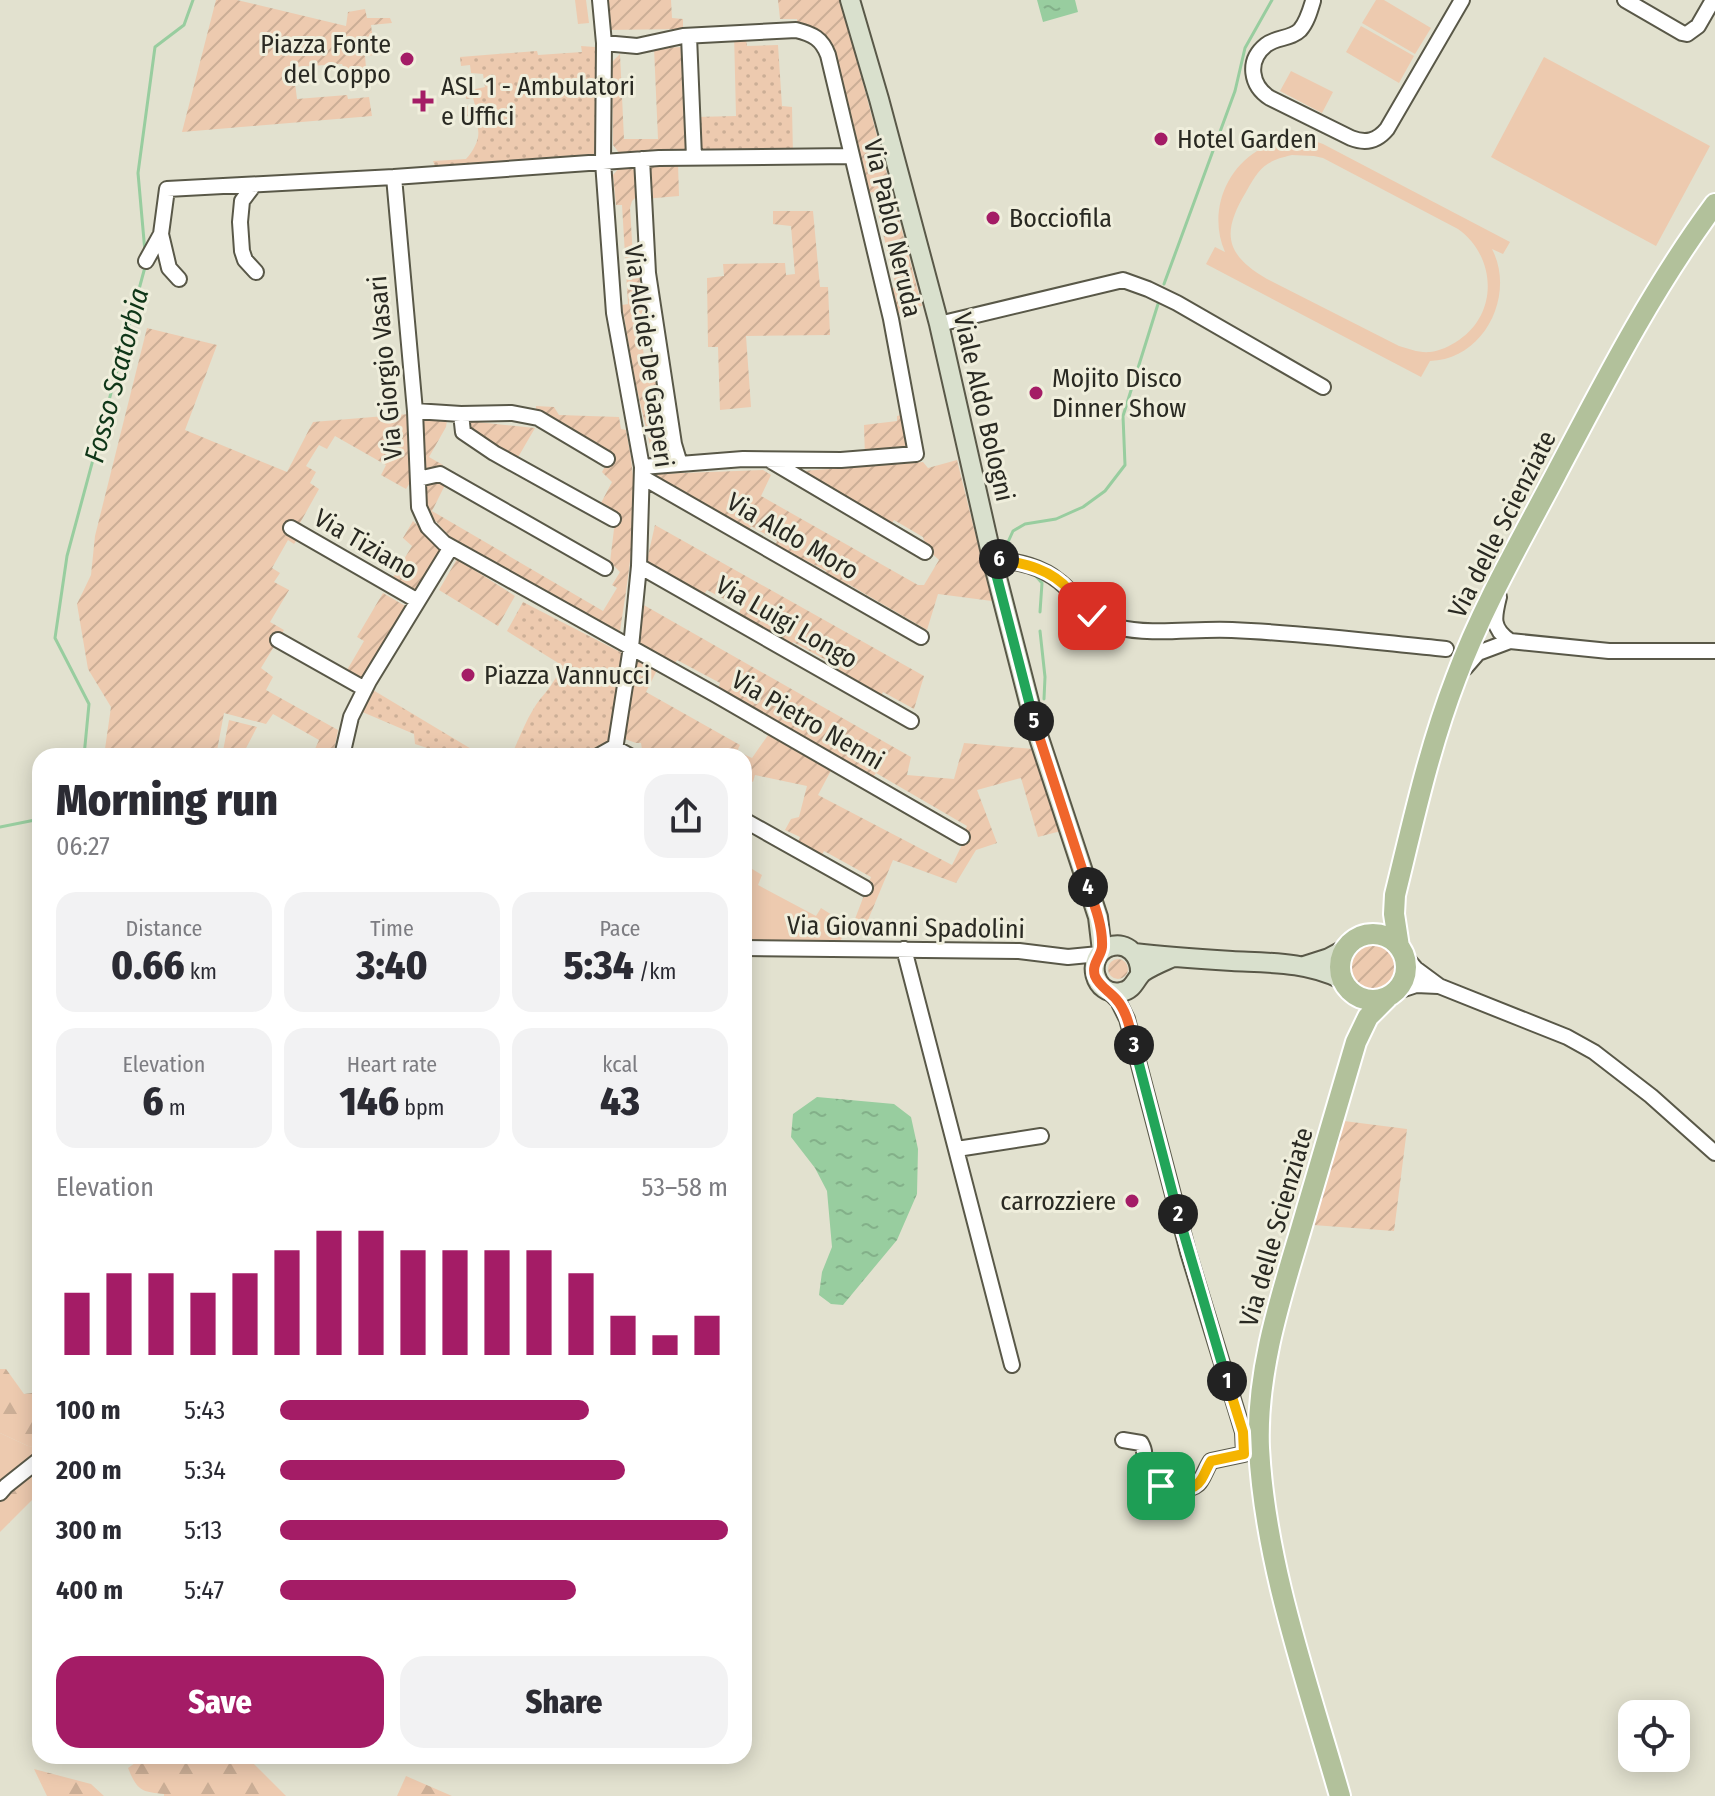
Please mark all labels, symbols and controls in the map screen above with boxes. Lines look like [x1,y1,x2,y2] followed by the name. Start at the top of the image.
[260,29,391,90] place label: Piazza Fonte del Coppo
[398,50,416,68] marker: Piazza Fonte del Coppo
[441,71,635,132] place label: ASL 1 - Ambulatori e Uffici
[412,90,434,112] marker: ASL 1 - Ambulatori e Uffici
[1177,124,1317,155] place label: Hotel Garden
[1152,130,1170,148] marker: Hotel Garden
[857,136,928,320] street label: Via Pablo Neruda
[1009,203,1112,234] place label: Bocciofila
[984,209,1002,227] marker: Bocciofila
[618,243,679,469] street label: Via Alcide De Gasperi
[362,274,409,461] street label: Via Giorgio Vasari
[77,284,156,466] water label: Fosso Scatorbia
[947,310,1020,505] street label: Viale Aldo Bologni
[1052,363,1186,424] place label: Mojito Disco Dinner Show
[1027,384,1045,402] marker: Mojito Disco Dinner Show
[1442,426,1563,623] street label: Via delle Scienziate
[721,486,864,587] street label: Via Aldo Moro
[309,502,423,586] street label: Via Tiziano
[979,539,1019,579] pin: 6
[993,545,1005,572] text: 6
[710,569,863,676] street label: Via Luigi Longo
[1058,582,1126,650] pin
[1070,594,1114,638] icon: check
[484,660,650,691] place label: Piazza Vannucci
[726,664,889,777] street label: Via Pietro Nenni
[459,666,477,684] marker: Piazza Vannucci
[1014,701,1054,741] pin: 5
[1029,707,1039,734] text: 5
[56,774,278,827] text: Morning run
[644,774,728,858] button: share
[56,831,110,862] text: 06:27
[1068,867,1108,907] pin: 4
[1082,873,1094,900] text: 4
[787,910,1025,945] street label: Via Giovanni Spadolini
[125,915,203,942] text: Distance
[370,915,414,942] text: Time
[599,915,641,942] text: Pace
[111,942,185,990] text: 0.66
[356,942,428,990] text: 3:40
[564,942,634,990] text: 5:34
[185,958,217,985] text: km
[634,958,676,985] text: /km
[1114,1025,1154,1065] pin: 3
[1129,1031,1139,1058] text: 3
[123,1051,205,1078] text: Elevation
[347,1051,437,1078] text: Heart rate
[602,1051,638,1078] text: kcal
[142,1078,164,1126] text: 6
[339,1078,399,1126] text: 146
[600,1078,640,1126] text: 43
[164,1094,186,1121] text: m
[399,1094,445,1121] text: bpm
[1233,1124,1320,1330] street label: Via delle Scienziate
[56,1172,154,1203] text: Elevation
[641,1172,728,1203] text: 53–58 m
[1000,1186,1116,1217] place label: carrozziere
[1123,1192,1141,1210] marker: carrozziere
[1158,1194,1198,1234] pin: 2
[1173,1200,1183,1227] text: 2
[1207,1361,1247,1401] pin: 1
[1222,1367,1232,1394] text: 1
[56,1395,121,1426] text: 100 m
[184,1395,225,1426] text: 5:43
[1127,1452,1195,1520] pin
[56,1455,122,1486] text: 200 m
[184,1455,226,1486] text: 5:34
[1139,1464,1183,1508] icon: arrive
[56,1515,122,1546] text: 300 m
[184,1515,222,1546] text: 5:13
[56,1575,123,1606] text: 400 m
[184,1575,224,1606] text: 5:47
[56,1656,384,1748] button: Save
[400,1656,728,1748] button: Share
[1618,1700,1690,1772] map controls
[1618,1700,1690,1772] button: locate

